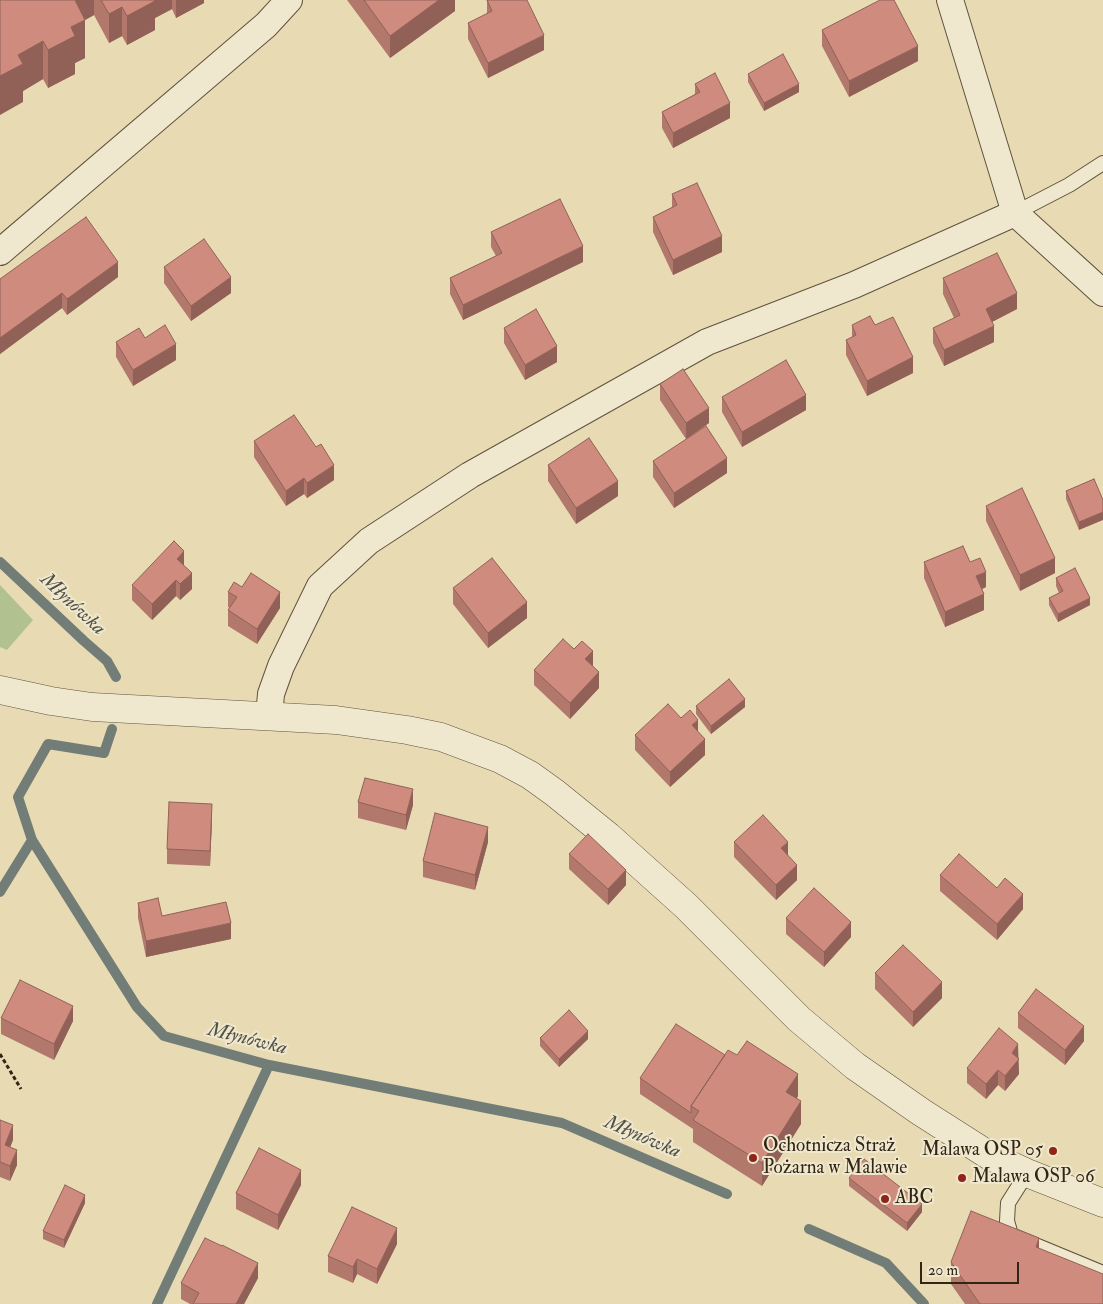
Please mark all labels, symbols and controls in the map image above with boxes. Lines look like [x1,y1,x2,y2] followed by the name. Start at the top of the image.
[34,569,110,641] water label: Młynówka
[205,1019,289,1061] water label: Młynówka
[600,1111,684,1165] water label: Młynówka
[763,1136,907,1180] place label: Ochotnicza Straż Pożarna w Malawie
[922,1140,1043,1162] place label: Malawa OSP 05
[1047,1145,1059,1157] marker: Malawa OSP 05
[747,1152,759,1164] marker: Ochotnicza Straż Pożarna w Malawie
[972,1167,1094,1189] place label: Malawa OSP 06
[956,1172,968,1184] marker: Malawa OSP 06
[895,1188,933,1210] place label: ABC
[879,1193,891,1205] marker: ABC
[923,1252,1022,1284] scale bar
[928,1261,958,1280] text: 20 m

